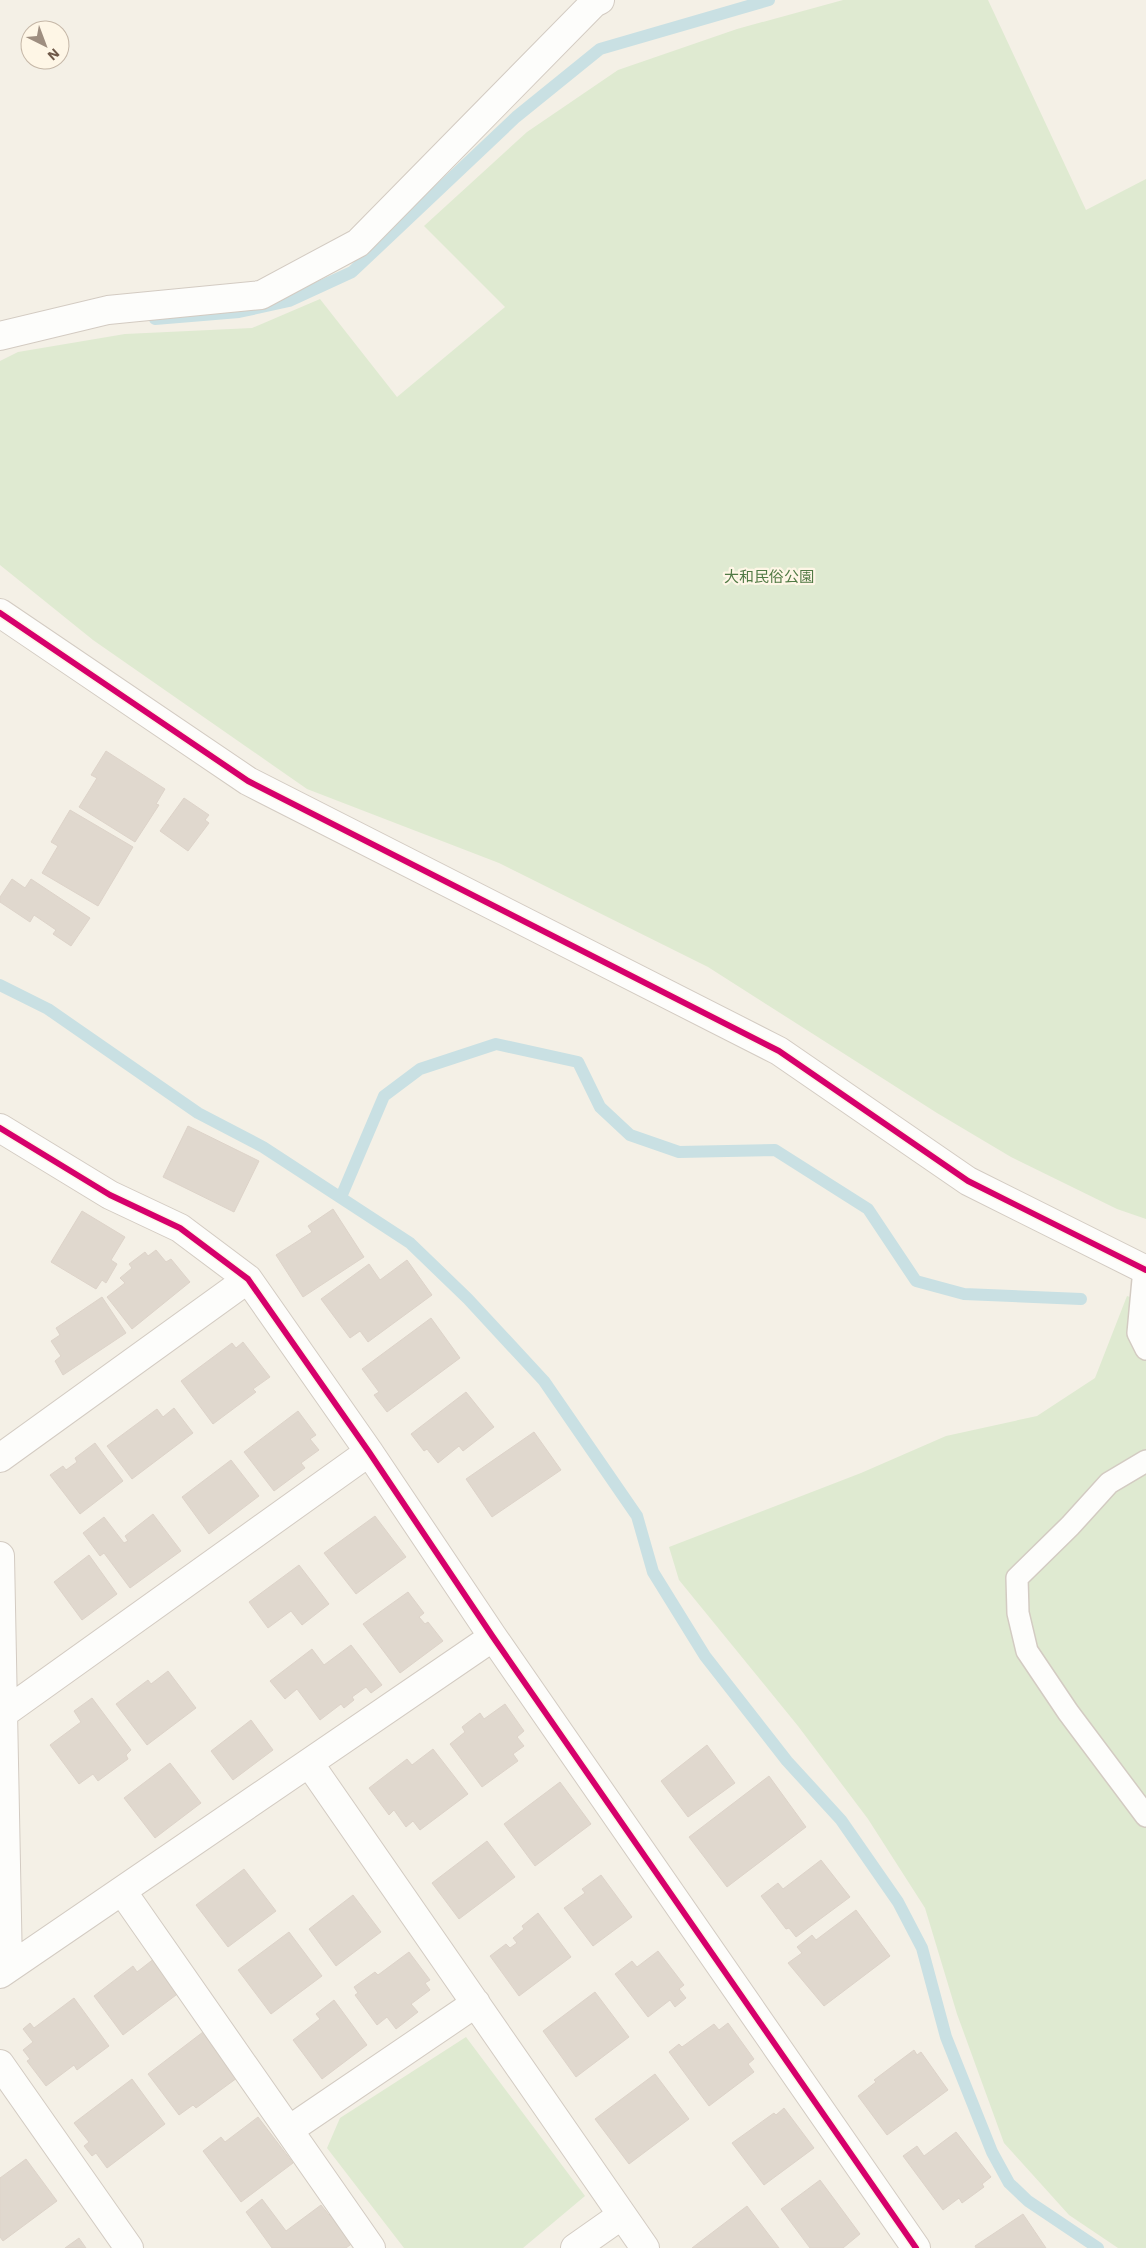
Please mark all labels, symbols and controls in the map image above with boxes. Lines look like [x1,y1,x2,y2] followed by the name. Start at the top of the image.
[20,20,70,70] north arrow
[44,45,63,64] text: N
[724,568,814,586] park label: 大和民俗公園

